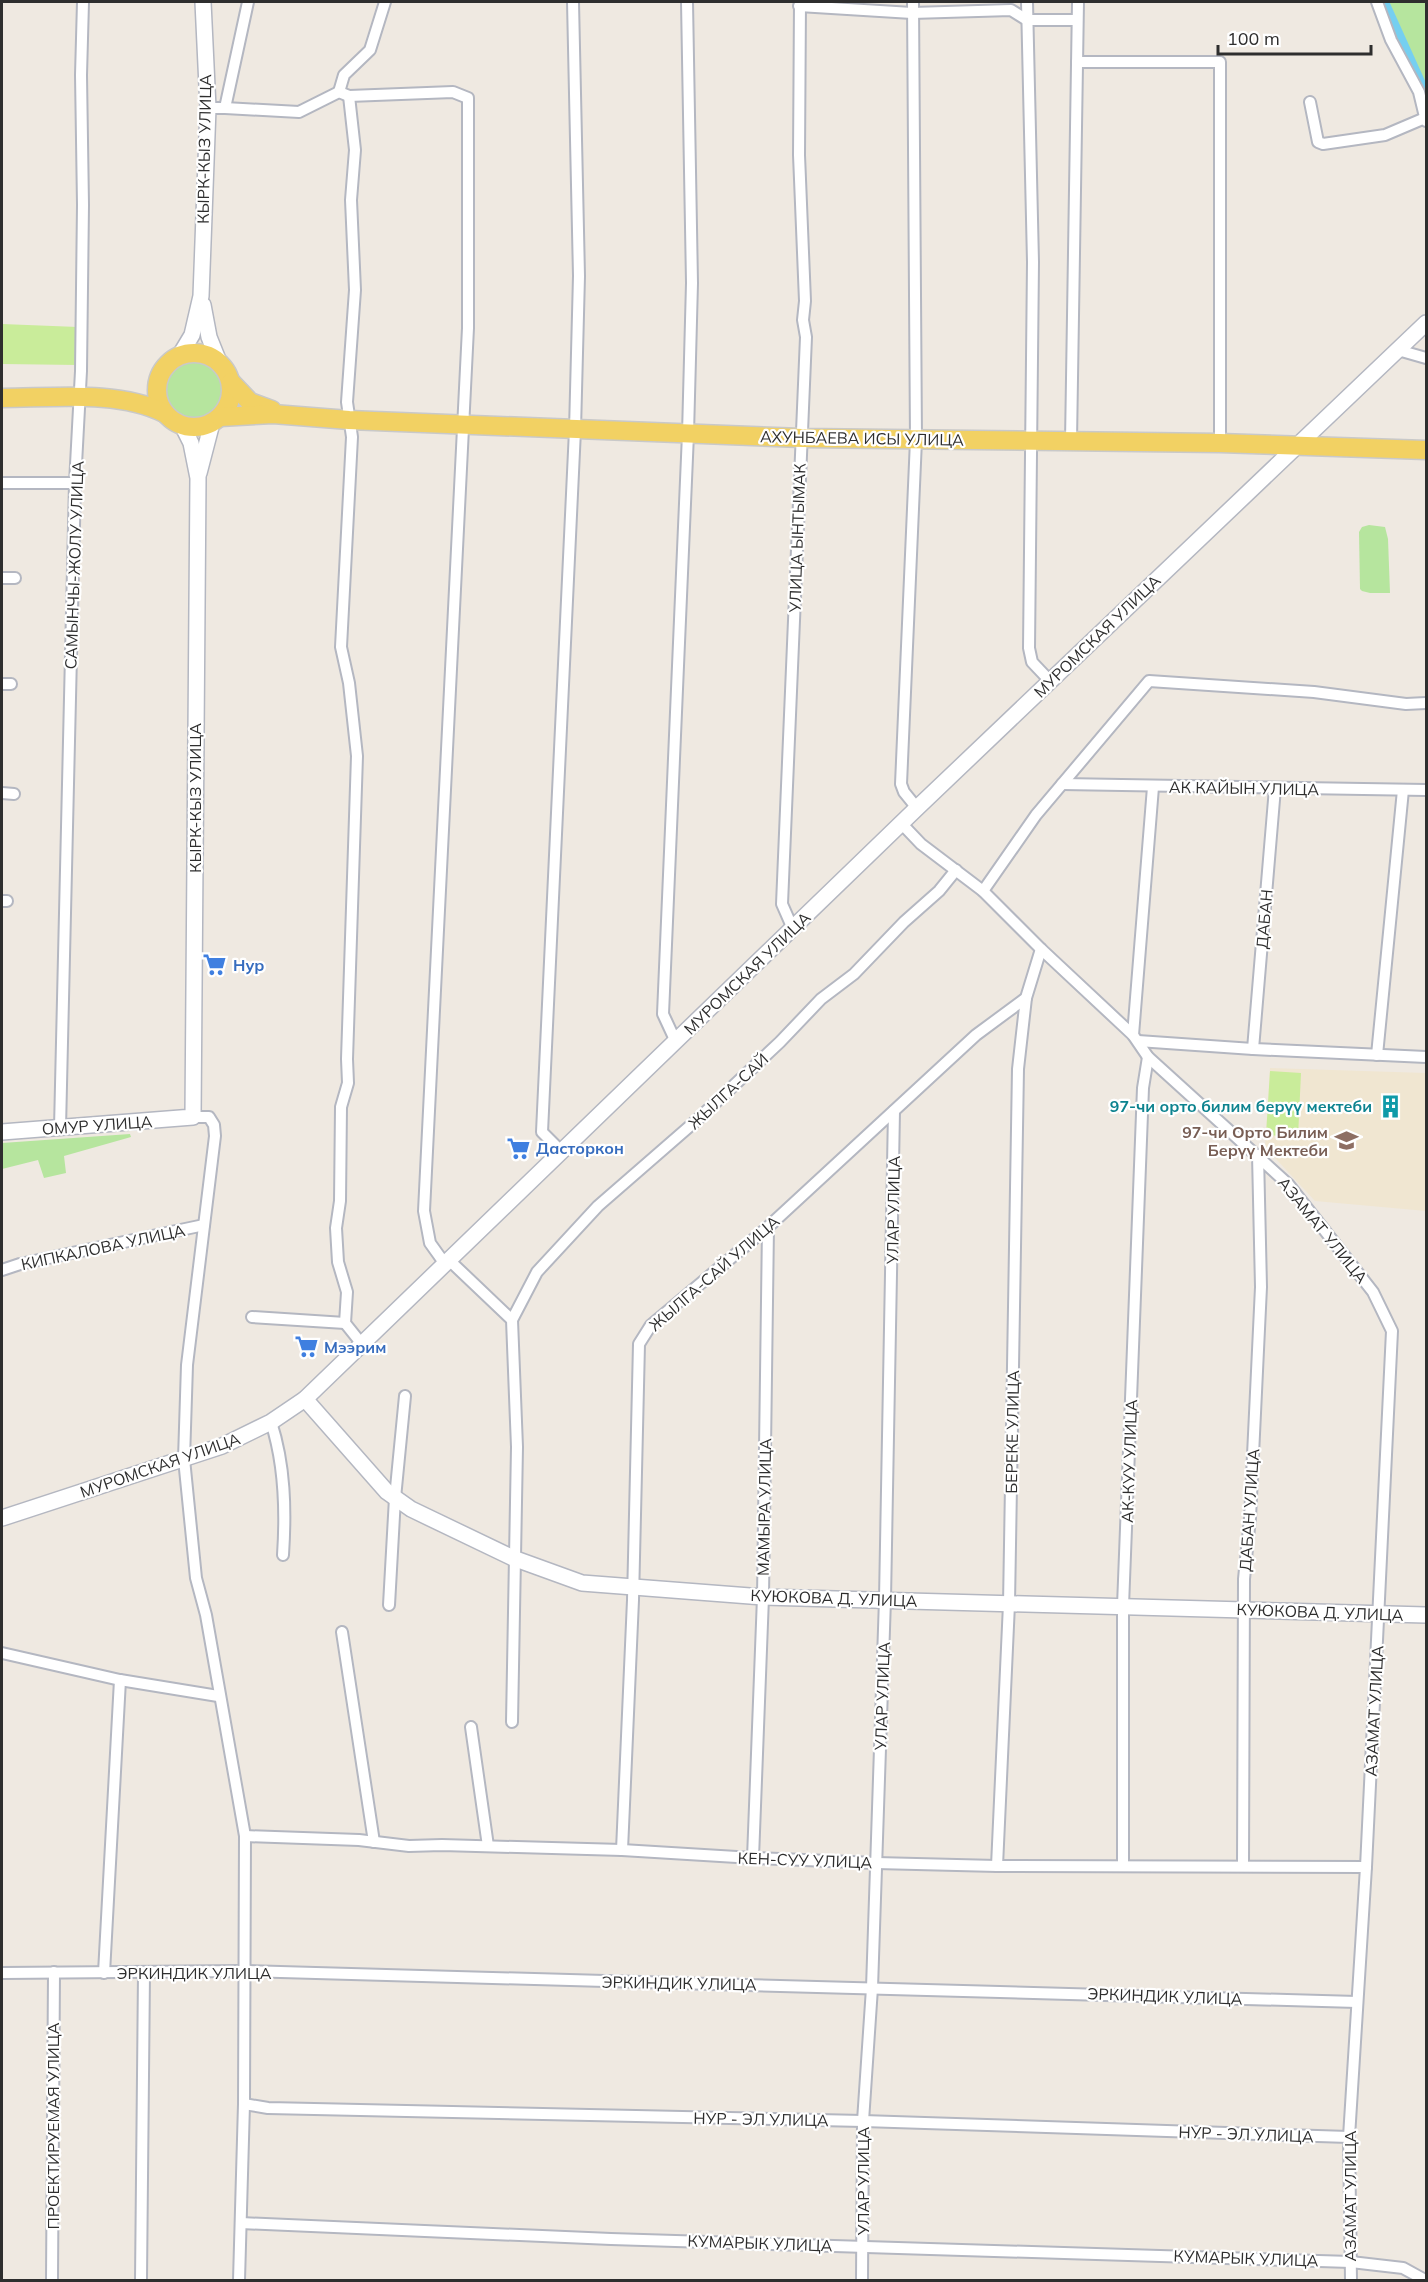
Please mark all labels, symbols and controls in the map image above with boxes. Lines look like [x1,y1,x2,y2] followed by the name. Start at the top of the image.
[1218,18,1371,56] scale bar
[1227,27,1280,50] text: 100 m
[193,74,215,224] street label: КЫРК-КЫЗ УЛИЦА
[760,426,964,450] street label: АХУНБАЕВА ИСЫ УЛИЦА
[60,460,88,670] street label: САМЫНЧЫ-ЖОЛУ УЛИЦА
[784,463,810,614] street label: УЛИЦА ЫНТЫМАК
[1030,570,1165,702] street label: МУРОМСКАЯ УЛИЦА
[185,723,205,873] street label: КЫРК-КЫЗ УЛИЦА
[1169,777,1319,799] street label: АК КАЙЫН УЛИЦА
[1251,889,1277,949] street label: ДАБАН
[680,907,815,1039] street label: МУРОМСКАЯ УЛИЦА
[202,952,228,978] supermarket icon: Нур
[233,955,264,975] place label: Нур
[684,1049,772,1133] street label: ЖЫЛГА-САЙ
[1377,1093,1403,1119] building icon: 97-чи орто билим берүү мектеби
[1110,1096,1372,1116] place label: 97-чи орто билим берүү мектеби
[41,1111,153,1139] street label: ОМУР УЛИЦА
[1182,1122,1328,1160] place label: 97-чи Орто Билим Берүү Мектеби
[1333,1128,1359,1154] school or university icon: 97-чи Орто Билим Берүү Мектеби
[505,1135,531,1161] supermarket icon: Дасторкон
[536,1138,624,1158] place label: Дасторкон
[882,1155,904,1265] street label: УЛАР УЛИЦА
[1274,1173,1372,1287] street label: АЗАМАТ УЛИЦА
[645,1211,783,1335] street label: ЖЫЛГА-САЙ УЛИЦА
[19,1220,187,1274] street label: КИПКАЛОВА УЛИЦА
[293,1334,319,1360] supermarket icon: Мээрим
[324,1337,386,1357] place label: Мээрим
[1001,1370,1023,1494] street label: БЕРЕКЕ УЛИЦА
[1117,1399,1141,1523] street label: АК-КУУ УЛИЦА
[77,1428,243,1502] street label: МУРОМСКАЯ УЛИЦА
[753,1438,775,1576] street label: МАМЫРА УЛИЦА
[1235,1448,1263,1572] street label: ДАБАН УЛИЦА
[750,1585,918,1611] street label: КУЮКОВА Д. УЛИЦА
[1236,1599,1404,1625] street label: КУЮКОВА Д. УЛИЦА
[870,1641,894,1752] street label: УЛАР УЛИЦА
[1361,1645,1387,1777] street label: АЗАМАТ УЛИЦА
[737,1848,873,1872] street label: КЕН-СУУ УЛИЦА
[116,1963,272,1983] street label: ЭРКИНДИК УЛИЦА
[601,1972,757,1994] street label: ЭРКИНДИК УЛИЦА
[1087,1983,1243,2009] street label: ЭРКИНДИК УЛИЦА
[43,2022,63,2229] street label: ПРОЕКТИРУЕМАЯ УЛИЦА
[693,2108,829,2130] street label: НУР - ЭЛ УЛИЦА
[1178,2122,1314,2146] street label: НУР - ЭЛ УЛИЦА
[853,2126,873,2236] street label: УЛАР УЛИЦА
[1340,2130,1360,2262] street label: АЗАМАТ УЛИЦА
[687,2230,833,2256] street label: КУМАРЫК УЛИЦА
[1173,2245,1319,2271] street label: КУМАРЫК УЛИЦА

